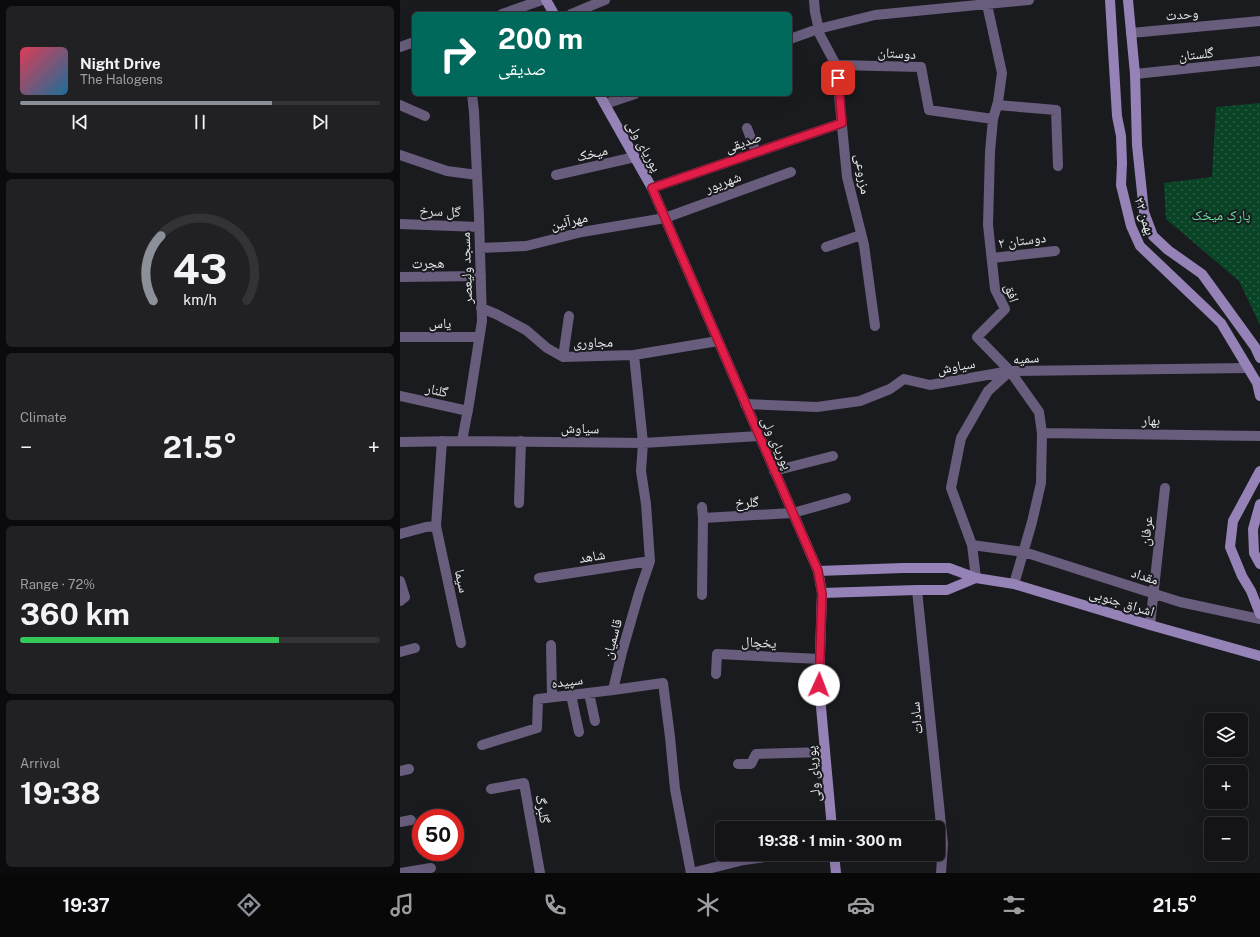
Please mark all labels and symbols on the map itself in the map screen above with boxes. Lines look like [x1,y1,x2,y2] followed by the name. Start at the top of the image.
[1165,5,1199,24] street label: وحدت
[877,44,917,63] street label: دوستان
[1178,44,1215,65] street label: گلستان
[821,61,855,95] pin
[622,118,665,175] street label: پوریای ولی
[723,128,764,157] street label: صدیقی
[575,142,609,165] street label: میخک
[851,153,874,196] street label: مزروعی
[702,168,743,197] street label: شهریور
[1130,195,1159,238] street label: ۲۲ بهمن
[419,202,461,222] street label: گل سرخ
[1192,207,1251,224] park label: پارک میخک
[549,209,589,234] street label: مهرآئین
[997,229,1047,252] street label: دوستان ۲
[457,232,476,305] street label: مسجد ولیعصر
[411,255,445,272] street label: هجرت
[1000,282,1022,305] street label: افق
[429,315,451,332] street label: یاس
[573,334,613,351] street label: مجاوری
[1012,349,1040,367] street label: سمیه
[936,355,977,378] street label: سیاوش
[423,379,450,401] street label: گلنار
[1141,412,1160,429] street label: بهار
[757,414,796,473] street label: پوریای ولی
[561,420,599,437] street label: سیاوش
[735,493,760,513] street label: گلرخ
[1136,515,1157,547] street label: عرفان
[578,546,606,566] street label: شاهد
[1129,564,1161,588] street label: مقداد
[451,568,472,594] street label: سیما
[1087,585,1156,620] street label: اشراق جنوبی
[599,617,626,661] street label: قاسمیان
[741,633,777,652] street label: یخچال
[798,664,840,706] position arrow
[550,671,584,692] street label: سپیده
[906,701,926,735] street label: سادات
[803,745,825,803] street label: پوریای ولی
[532,793,553,825] street label: گلبرگ
[412,809,464,861] speed limit sign: 50

